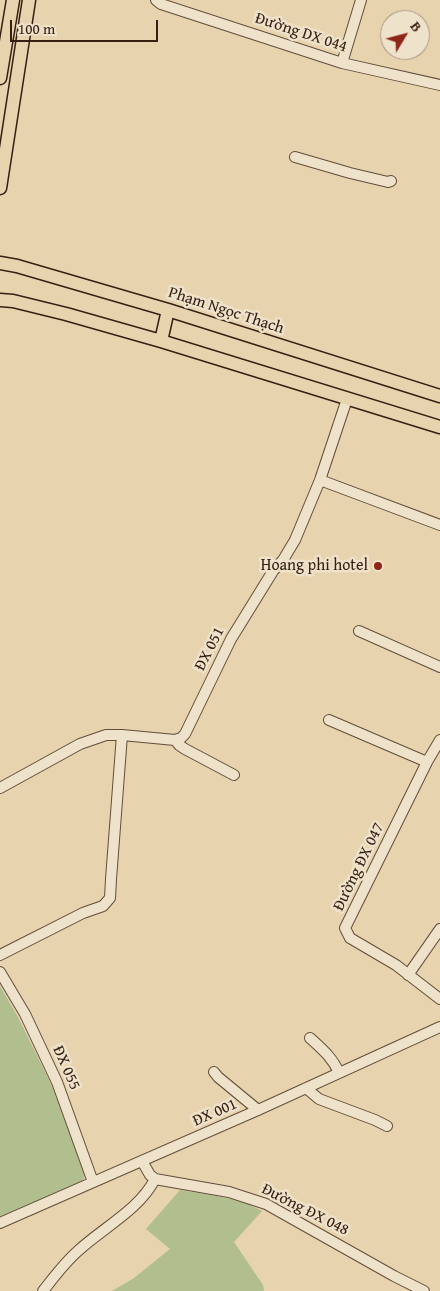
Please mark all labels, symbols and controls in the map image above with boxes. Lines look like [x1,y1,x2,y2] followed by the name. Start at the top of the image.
[253,9,349,57] street label: Đường DX 044
[12,10,160,42] scale bar
[380,10,430,60] north arrow
[406,17,427,36] text: B
[18,18,55,39] text: 100 m
[166,283,286,339] street label: Phạm Ngọc Thạch
[261,556,368,576] place label: Hoang phi hotel
[372,560,384,572] marker: Hoang phi hotel
[191,624,229,674] street label: ĐX 051
[329,820,389,914] street label: Đường ĐX 047
[48,1043,84,1093] street label: ĐX 055
[190,1095,240,1131] street label: ĐX 001
[258,1180,352,1240] street label: Đường ĐX 048

